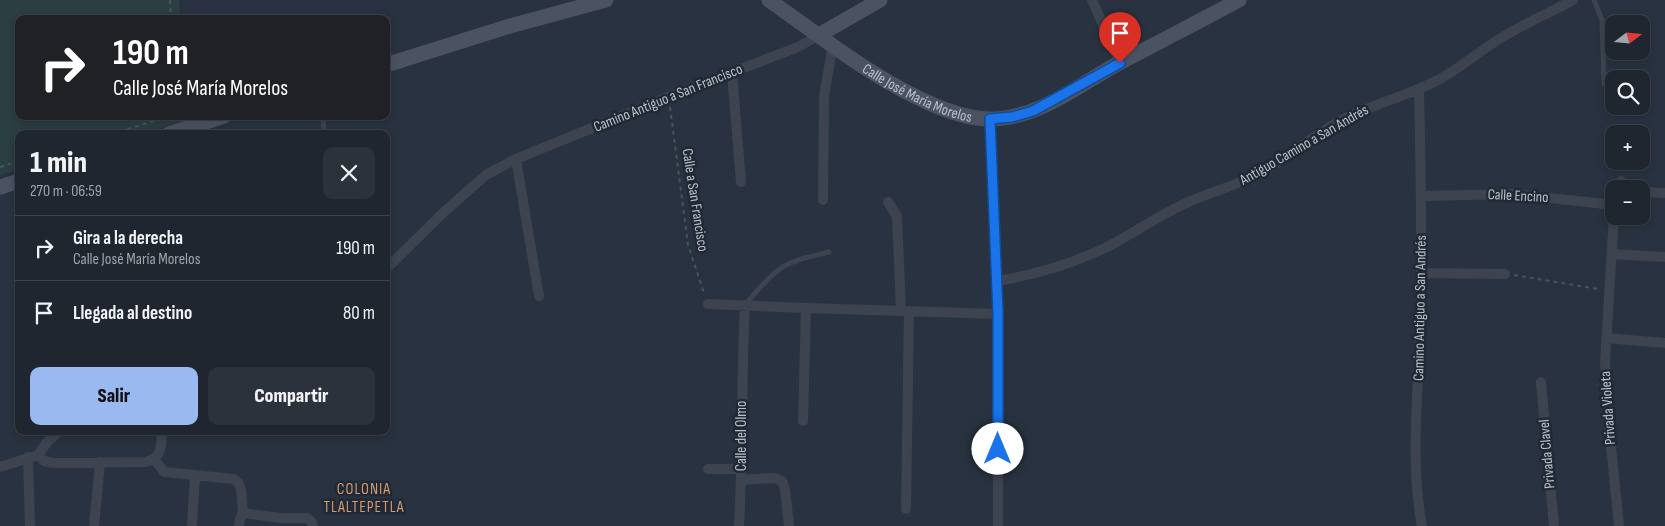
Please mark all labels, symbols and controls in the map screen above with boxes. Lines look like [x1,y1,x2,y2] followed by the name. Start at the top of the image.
[1099,12,1141,63] pin
[1605,15,1650,60] north arrow
[1605,15,1650,225] map controls
[1106,19,1134,47] icon: arrive
[113,32,189,75] text: 190 m
[30,35,95,100] icon: right
[591,59,745,137] street label: Camino Antiguo a San Francisco
[859,59,974,126] street label: Calle José María Morelos
[1605,70,1650,115] button: search
[113,75,288,102] text: Calle José María Morelos
[1235,100,1372,190] street label: Antiguo Camino a San Andrés
[1605,125,1650,170] button: +
[30,145,87,181] text: 1 min
[323,147,375,199] button: close
[677,147,713,253] street label: Calle a San Francisco
[1605,180,1650,225] button: −
[30,182,102,201] text: 270 m · 06:59
[1487,185,1549,207] street label: Calle Encino
[73,227,183,250] text: Gira a la derecha
[30,234,58,262] icon: right
[1409,235,1431,381] street label: Camino Antiguo a San Andrés
[336,237,375,260] text: 190 m
[73,250,200,269] text: Calle José María Morelos
[30,299,58,327] icon: arrive
[73,302,192,325] text: Llegada al destino
[343,302,375,325] text: 80 m
[30,367,198,425] button: Salir
[208,367,375,425] button: Compartir
[1596,370,1620,446] street label: Privada Violeta
[732,401,751,471] street label: Calle del Olmo
[1535,419,1559,489] street label: Privada Clavel
[971,422,1023,474] position arrow
[323,480,405,517] district label: COLONIA TLALTEPETLA

